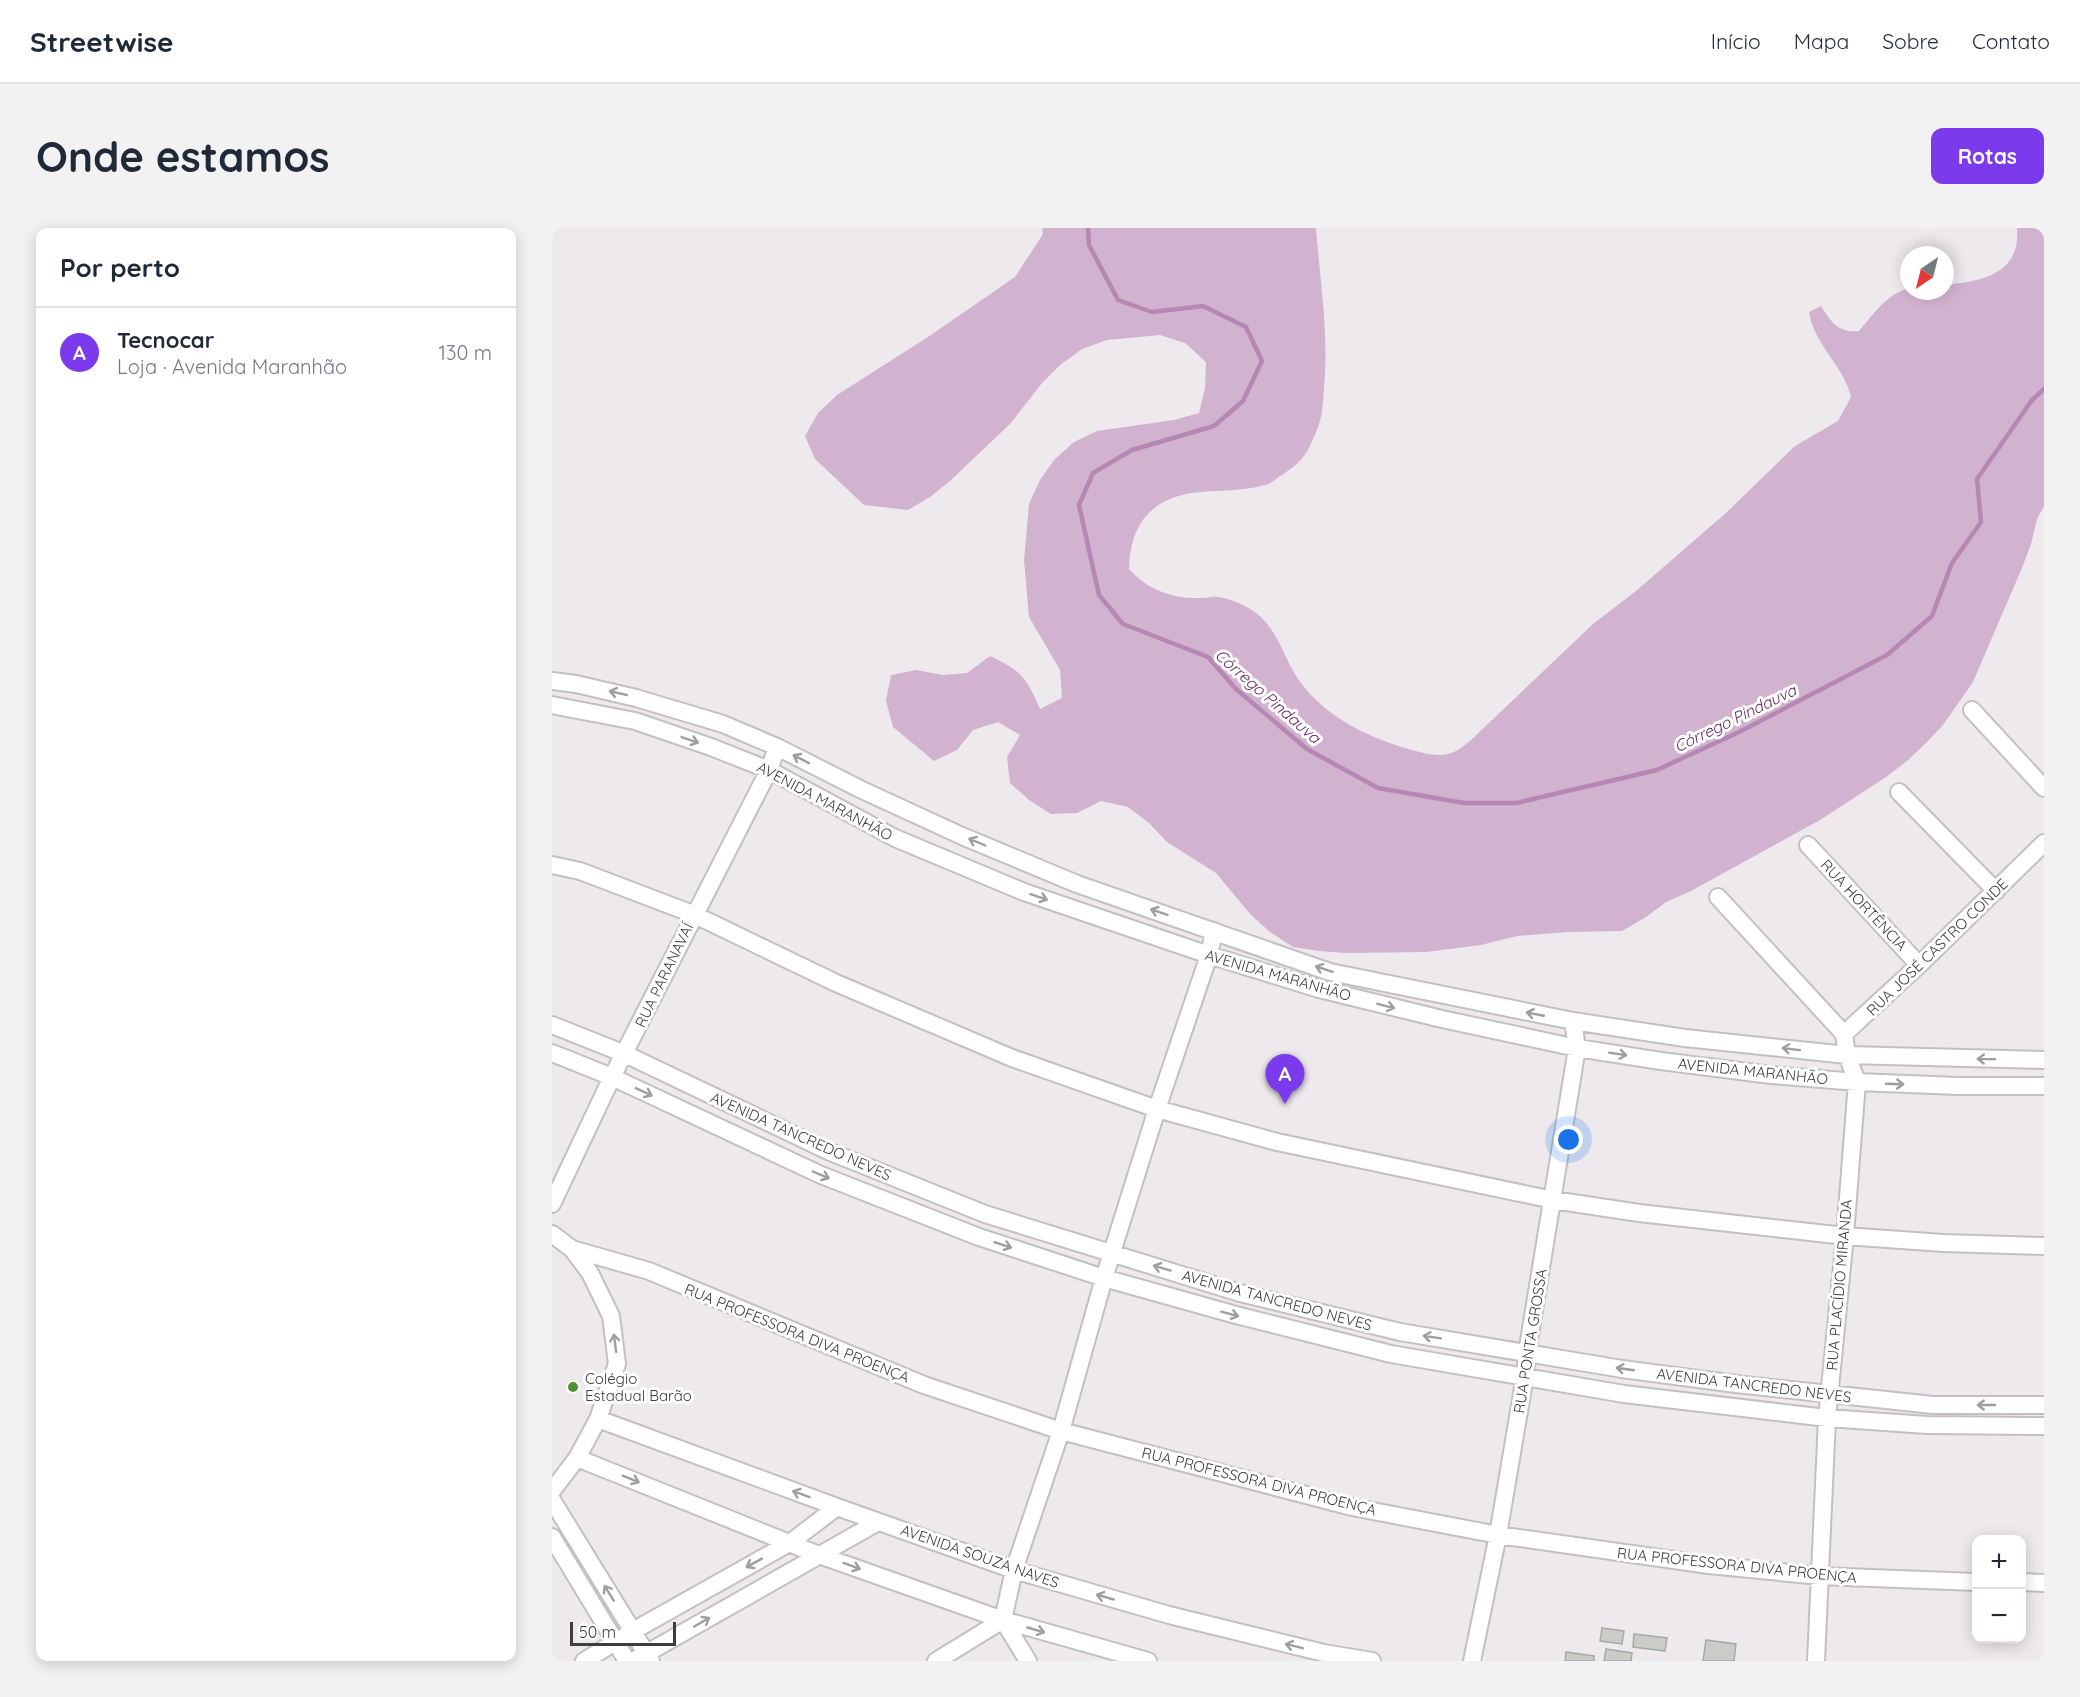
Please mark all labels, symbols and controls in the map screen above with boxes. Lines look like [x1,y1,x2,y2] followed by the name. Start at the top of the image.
[30,24,173,59] text: Streetwise
[1711,28,1761,54] text: Início
[1794,28,1849,54] text: Mapa
[1882,28,1939,54] text: Sobre
[1972,28,2050,54] text: Contato
[1931,128,2044,184] button: Rotas
[36,130,330,183] text: Onde estamos
[1900,246,1954,300] north arrow
[60,251,180,284] text: Por perto
[117,326,214,354] text: Tecnocar
[73,340,86,365] text: A
[439,340,492,365] text: 130 m
[117,354,347,379] text: Loja · Avenida Maranhão
[1211,645,1326,748] water label: Córrego Pindauva
[1671,679,1801,756] water label: Córrego Pindauva
[608,687,627,699] one-way arrow
[680,736,699,747] one-way arrow
[792,753,810,764] one-way arrow
[754,757,896,845] street label: AVENIDA MARANHÃO
[968,836,987,847] one-way arrow
[1817,855,1911,955] street label: RUA HORTÊNCIA
[1862,874,2012,1020] street label: RUA JOSÉ CASTRO CONDE
[1029,893,1048,904] one-way arrow
[1150,906,1169,917] one-way arrow
[630,918,698,1031] street label: RUA PARANAVAÍ
[1203,945,1353,1005] street label: AVENIDA MARANHÃO
[1315,963,1334,974] one-way arrow
[1377,1000,1396,1012] one-way arrow
[1526,1008,1546,1019] one-way arrow
[1782,1043,1801,1054] one-way arrow
[1608,1049,1628,1060] one-way arrow
[1976,1053,1996,1065] one-way arrow
[1266,1054,1304,1104] pin: A
[1677,1054,1829,1088] street label: AVENIDA MARANHÃO
[1885,1078,1905,1089] one-way arrow
[635,1087,653,1099] one-way arrow
[708,1087,894,1185] street label: AVENIDA TANCREDO NEVES
[1554,1125,1583,1154] your location
[811,1170,830,1181] one-way arrow
[1822,1198,1856,1371] street label: RUA PLACÍDIO MIRANDA
[993,1240,1012,1251] one-way arrow
[1153,1262,1172,1273] one-way arrow
[1180,1265,1374,1335] street label: AVENIDA TANCREDO NEVES
[1509,1267,1551,1415] street label: RUA PONTA GROSSA
[682,1279,913,1387] street label: RUA PROFESSORA DIVA PROENÇA
[1220,1308,1239,1320] one-way arrow
[1423,1332,1443,1343] one-way arrow
[609,1333,620,1353] one-way arrow
[1615,1363,1635,1374] one-way arrow
[1656,1364,1852,1406] street label: AVENIDA TANCREDO NEVES
[585,1369,692,1405] place label: Colégio Estadual Barão
[566,1380,580,1394] marker: Colégio Estadual Barão
[1976,1399,1996,1411] one-way arrow
[1140,1443,1378,1519] street label: RUA PROFESSORA DIVA PROENÇA
[622,1475,640,1486] one-way arrow
[792,1488,811,1499] one-way arrow
[898,1520,1062,1592] street label: AVENIDA SOUZA NAVES
[1972,1535,2026,1643] map controls
[1972,1535,2026,1589] button: +
[1616,1543,1858,1587] street label: RUA PROFESSORA DIVA PROENÇA
[746,1557,763,1569] one-way arrow
[842,1562,861,1573] one-way arrow
[603,1585,615,1602] one-way arrow
[1972,1589,2026,1643] button: −
[1096,1590,1115,1602] one-way arrow
[693,1615,710,1627] one-way arrow
[570,1619,676,1646] scale bar
[579,1622,616,1642] text: 50 m
[1026,1625,1045,1636] one-way arrow
[1284,1639,1303,1651] one-way arrow

